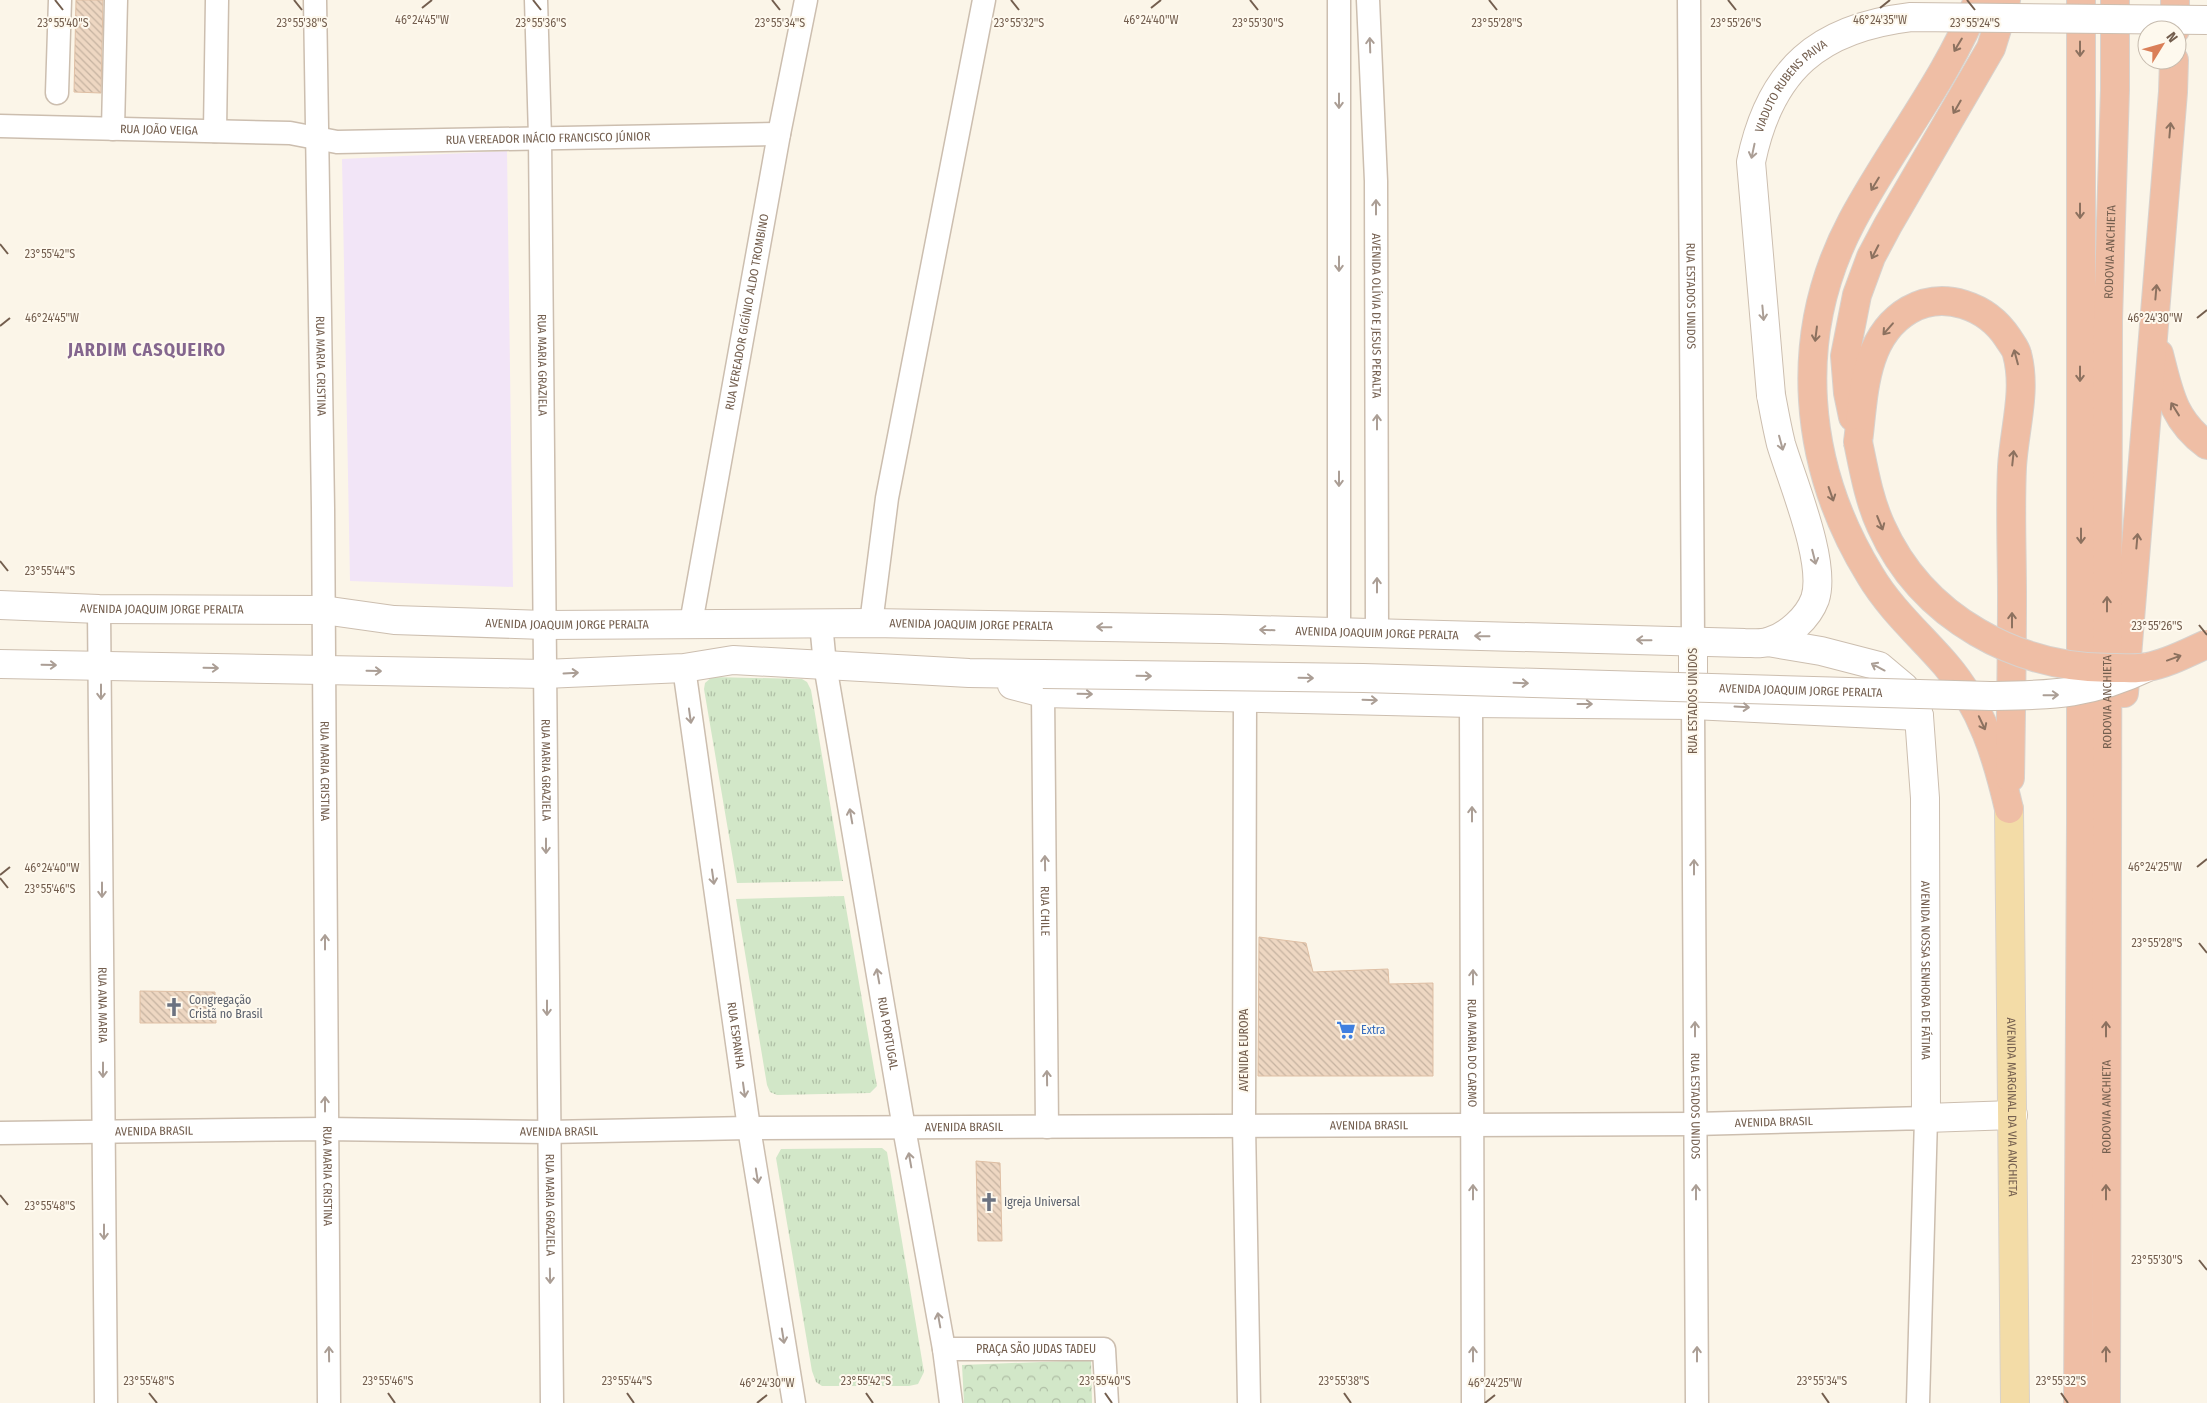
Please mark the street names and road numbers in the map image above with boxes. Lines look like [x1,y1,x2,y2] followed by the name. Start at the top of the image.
[1752,36,1830,134] street label: VIADUTO RUBENS PAIVA
[120,122,199,138] street label: RUA JOÃO VEIGA
[446,129,651,147] street label: RUA VEREADOR INÁCIO FRANCISCO JÚNIOR
[2102,204,2119,299] street label: RODOVIA ANCHIETA
[722,213,771,411] street label: RUA VEREADOR GIGÍNIO ALDO TROMBINO
[1369,233,1384,399] street label: AVENIDA OLÍVIA DE JESUS PERALTA
[1684,243,1698,349] street label: RUA ESTADOS UNIDOS
[535,314,550,417] street label: RUA MARIA GRAZIELA
[313,316,329,417] street label: RUA MARIA CRISTINA
[80,601,244,617] street label: AVENIDA JOAQUIM JORGE PERALTA
[485,616,650,632] street label: AVENIDA JOAQUIM JORGE PERALTA
[889,616,1054,633] street label: AVENIDA JOAQUIM JORGE PERALTA
[1295,624,1460,642] street label: AVENIDA JOAQUIM JORGE PERALTA
[1686,648,1700,754] street label: RUA ESTADOS UNIDOS
[2100,654,2114,749] street label: RODOVIA ANCHIETA
[1719,681,1883,700] street label: AVENIDA JOAQUIM JORGE PERALTA
[539,719,553,822] street label: RUA MARIA GRAZIELA
[317,721,332,822] street label: RUA MARIA CRISTINA
[1918,881,1934,1060] street label: AVENIDA NOSSA SENHORA DE FÁTIMA
[1038,886,1052,936] street label: RUA CHILE
[95,967,110,1044] street label: RUA ANA MARIA
[875,996,901,1072] street label: RUA PORTUGAL
[1465,999,1479,1107] street label: RUA MARIA DO CARMO
[724,1001,748,1070] street label: RUA ESPANHA
[1237,1008,1251,1091] street label: AVENIDA EUROPA
[2004,1017,2020,1197] street label: AVENIDA MARGINAL DA VIA ANCHIETA
[1688,1053,1703,1159] street label: RUA ESTADOS UNIDOS
[2099,1059,2114,1154] street label: RODOVIA ANCHIETA
[1735,1114,1814,1130] street label: AVENIDA BRASIL
[1330,1118,1409,1133] street label: AVENIDA BRASIL
[925,1120,1004,1134] street label: AVENIDA BRASIL
[115,1124,194,1139] street label: AVENIDA BRASIL
[520,1124,599,1139] street label: AVENIDA BRASIL
[320,1126,335,1227] street label: RUA MARIA CRISTINA
[543,1154,558,1257] street label: RUA MARIA GRAZIELA
[976,1341,1096,1356] street label: PRAÇA SÃO JUDAS TADEU

